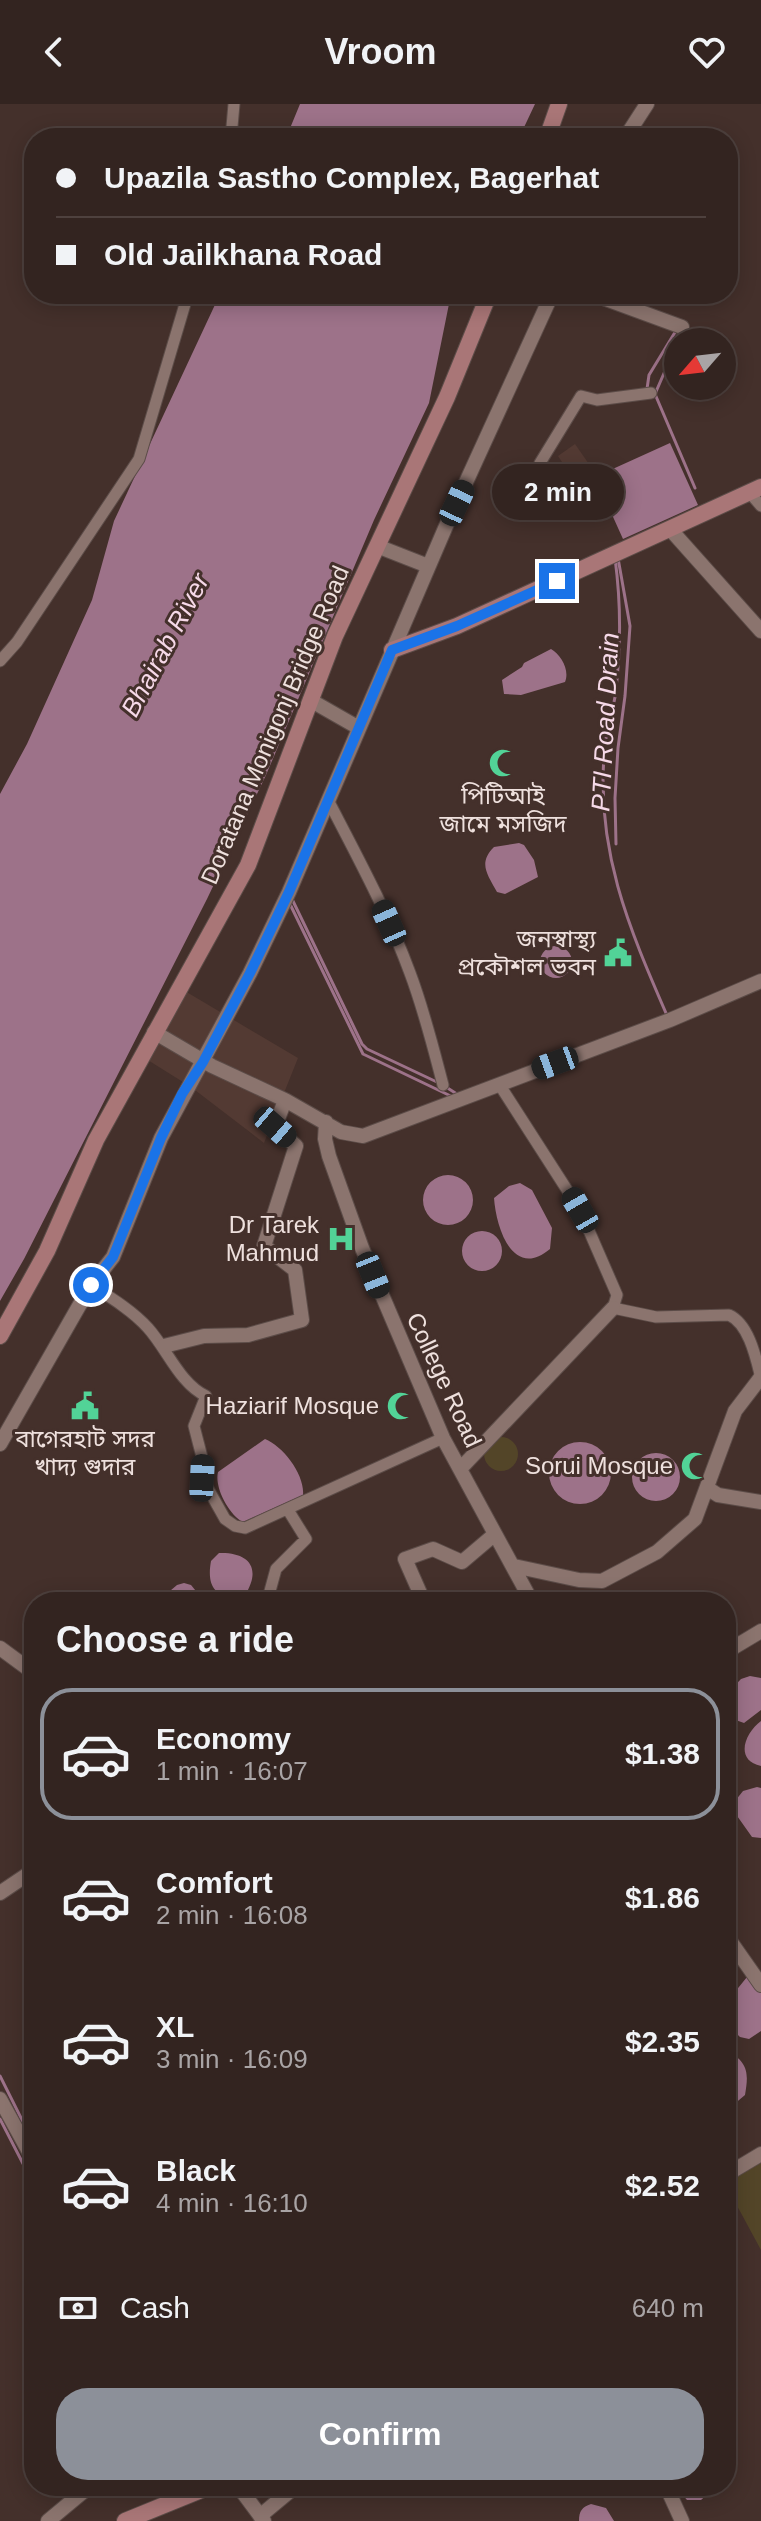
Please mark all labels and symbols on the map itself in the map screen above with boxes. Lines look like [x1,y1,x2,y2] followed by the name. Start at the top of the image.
[664,328,736,400] north arrow
[491,465,623,521] callout: 2 min
[436,476,478,530] car
[195,562,354,888] street label: Doratana Monigonj Bridge Road
[539,563,575,599] route end
[115,567,216,722] water label: Bhairab River
[585,632,625,812] water label: PTI Road Drain
[488,748,518,778] mosque icon: পিটিআই জামে মসজিদ
[438,782,567,837] place label: পিটিআই জামে মসজিদ
[368,896,410,950] car
[457,925,597,980] place label: জনস্বাস্থ্য প্রকৌশল ভবন
[603,938,633,968] public building icon: জনস্বাস্থ্য প্রকৌশল ভবন
[528,1044,582,1082] car
[249,1102,301,1152] car
[558,1183,602,1237] car
[226,1211,320,1266] place label: Dr Tarek Mahmud
[326,1224,356,1254] hospital icon: Dr Tarek Mahmud
[353,1248,393,1302] car
[73,1267,109,1303] route start
[401,1308,487,1451] street label: College Road
[70,1391,100,1421] public building icon: বাগেরহাট সদর খাদ্য গুদার
[386,1391,416,1421] mosque icon: Haziarif Mosque
[206,1392,379,1419] place label: Haziarif Mosque
[14,1425,156,1480] place label: বাগেরহাট সদর খাদ্য গুদার
[680,1451,710,1481] mosque icon: Sorui Mosque
[525,1452,673,1479] place label: Sorui Mosque
[189,1453,215,1503] car

